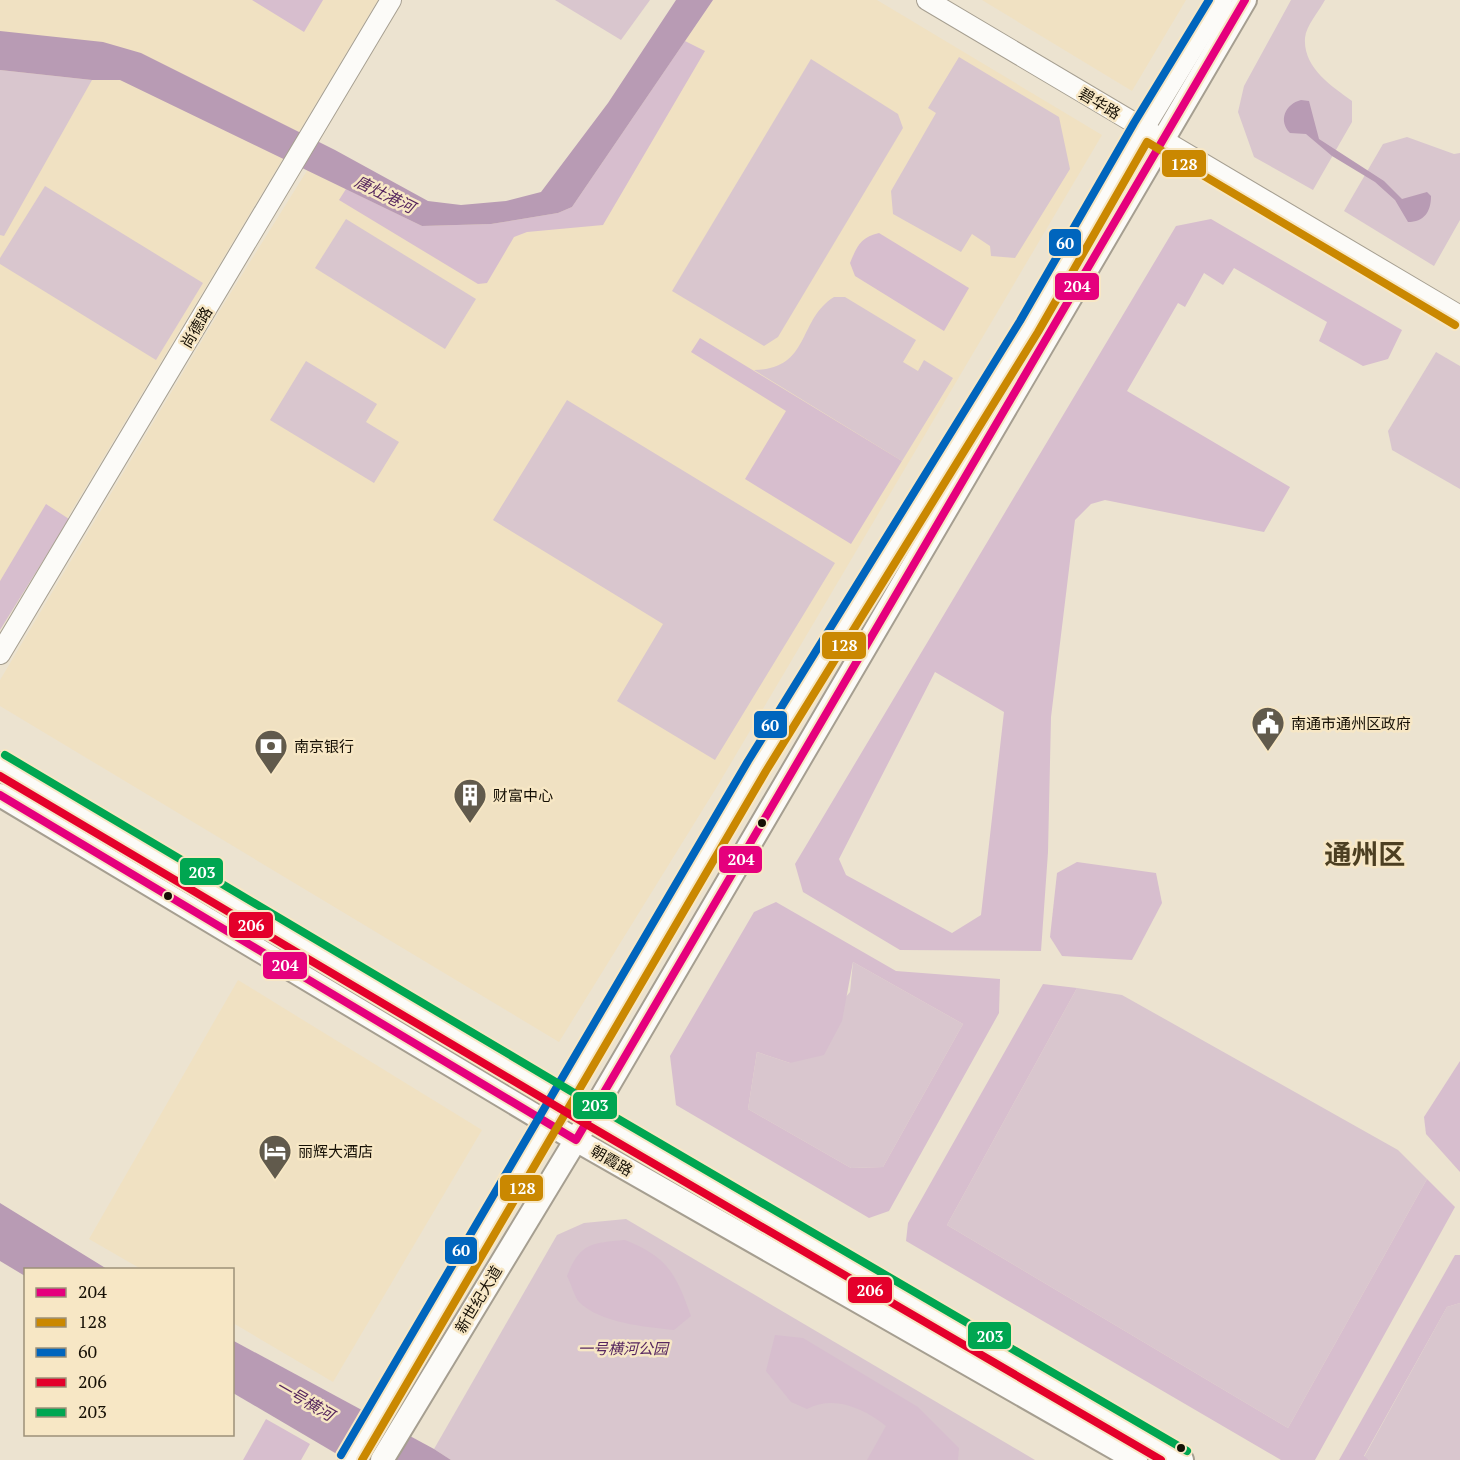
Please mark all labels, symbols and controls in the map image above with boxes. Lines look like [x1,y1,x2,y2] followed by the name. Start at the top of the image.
[1076,83,1124,123] street label: 碧华路
[1161,149,1207,178] line badge: 128
[1170,153,1198,175] text: 128
[351,170,421,219] water label: 唐灶港河
[1048,228,1082,257] line badge: 60
[1056,232,1074,254] text: 60
[1054,272,1100,301] line badge: 204
[1063,275,1091,297] text: 204
[176,303,216,351] street label: 尚德路
[821,631,867,660] line badge: 128
[830,634,858,656] text: 128
[1250,705,1286,752] public building icon: 南通市通州区政府
[753,710,788,739] line badge: 60
[1291,713,1411,733] place label: 南通市通州区政府
[761,714,779,736] text: 60
[253,728,289,775] bank icon: 南京银行
[294,736,354,756] place label: 南京银行
[452,777,488,824] building icon: 财富中心
[493,785,553,805] place label: 财富中心
[756,817,768,829] unlabelled marker
[1325,836,1406,872] district label: 通州区
[718,845,763,874] line badge: 204
[727,848,755,870] text: 204
[179,857,224,886] line badge: 203
[188,861,216,883] text: 203
[162,890,174,902] unlabelled marker
[228,911,274,939] line badge: 206
[237,914,265,936] text: 206
[262,951,308,980] line badge: 204
[271,954,299,976] text: 204
[572,1091,618,1120] line badge: 203
[581,1094,609,1116] text: 203
[257,1133,293,1180] hotel icon: 丽辉大酒店
[588,1140,636,1180] street label: 朝霞路
[298,1141,373,1161] place label: 丽辉大酒店
[499,1174,544,1202] line badge: 128
[508,1177,536,1199] text: 128
[444,1236,478,1265] line badge: 60
[452,1239,470,1261] text: 60
[450,1262,506,1336] street label: 新世纪大道
[24,1268,234,1436] legend
[847,1276,893,1304] line badge: 206
[78,1279,107,1303] text: 204
[856,1279,884,1301] text: 206
[78,1309,107,1333] text: 128
[967,1321,1012,1350] line badge: 203
[976,1325,1004,1347] text: 203
[578,1338,670,1358] park label: 一号横河公园
[78,1339,97,1363] text: 60
[78,1369,107,1393] text: 206
[272,1374,341,1427] water label: 一号横河
[78,1399,107,1423] text: 203
[1175,1442,1187,1454] unlabelled marker

